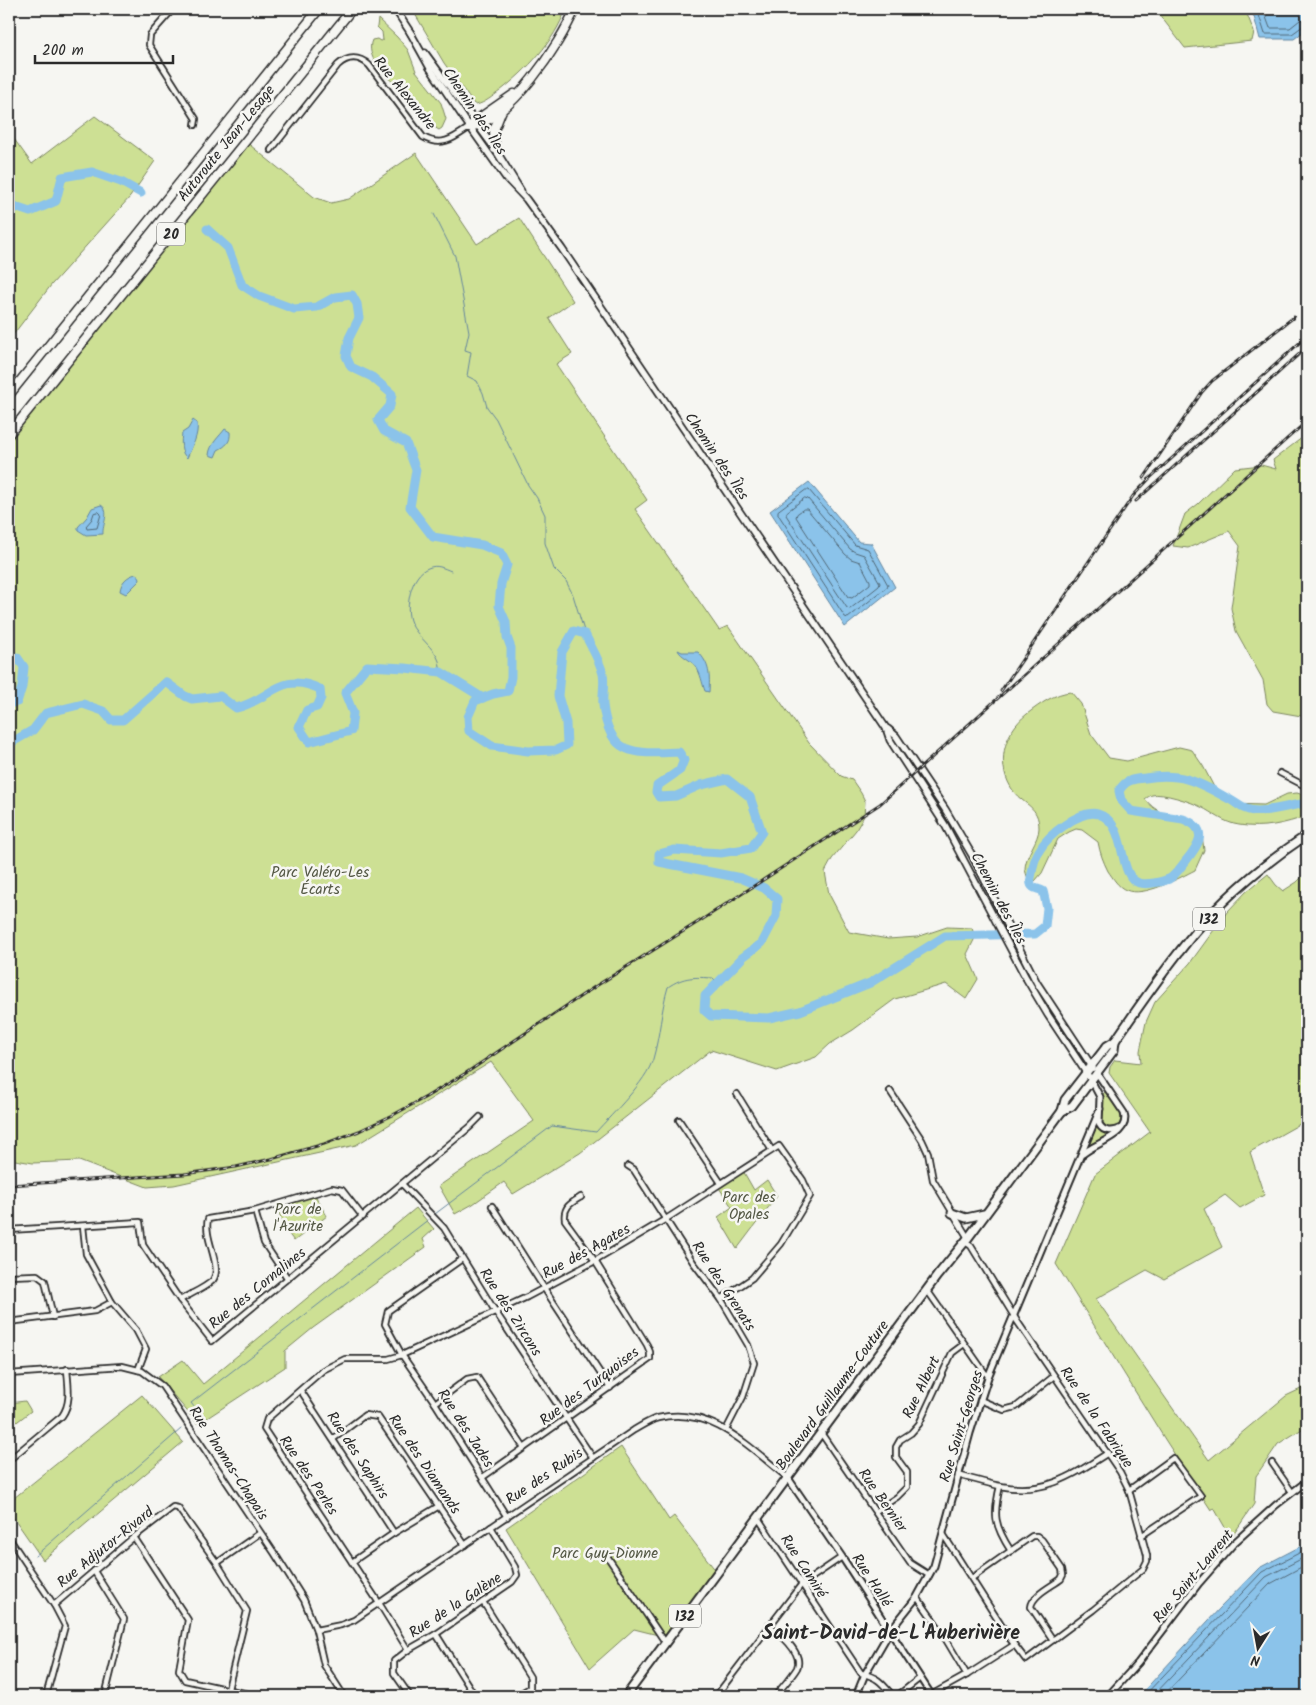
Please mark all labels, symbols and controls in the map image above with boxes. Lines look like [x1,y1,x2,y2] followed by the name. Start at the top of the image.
[35,32,172,64] scale bar
[42,39,84,63] text: 200 m
[367,52,442,136] street label: Rue Alexandre
[436,63,513,161] street label: Chemin des Îles
[172,80,282,207] street label: Autoroute Jean-Lesage
[157,222,185,245] road number: 20
[678,408,755,506] street label: Chemin des Îles
[964,848,1033,949] street label: Chemin des Îles
[271,861,370,902] park label: Parc Valéro-Les Écarts
[1193,908,1225,931] road number: 132
[722,1186,776,1227] park label: Parc des Opales
[273,1198,323,1239] park label: Parc de l'Azurite
[538,1217,636,1286] street label: Rue des Agates
[685,1237,762,1337] street label: Rue des Grenats
[204,1241,312,1336] street label: Rue des Cornalines
[473,1264,548,1362] street label: Rue des Zircons
[770,1315,896,1476] street label: Boulevard Guillaume-Couture
[535,1341,645,1432] street label: Rue des Turquoises
[896,1352,947,1423] street label: Rue Albert
[1053,1362,1139,1473] street label: Rue de la Fabrique
[934,1367,991,1485] street label: Rue Saint-Georges
[431,1384,500,1473] street label: Rue des Jades
[182,1402,275,1526] street label: Rue Thomas-Chapais
[320,1407,395,1505] street label: Rue des Saphirs
[382,1410,467,1520] street label: Rue des Diamands
[272,1431,344,1521] street label: Rue des Perles
[501,1442,589,1512] street label: Rue des Rubis
[851,1464,914,1538] street label: Rue Bernier
[52,1501,160,1595] street label: Rue Adjutor-Rivard
[1147,1524,1240,1629] street label: Rue Saint-Laurent
[774,1530,834,1604] street label: Rue Camiré
[552,1542,658,1566] park label: Parc Guy-Dionne
[845,1549,898,1613] street label: Rue Hallé
[404,1567,507,1645] street label: Rue de la Galène
[669,1604,701,1628] road number: 132
[762,1618,1020,1650] district label: Saint-David-de-L'Auberivière
[1234,1622,1284,1672] north arrow
[1249,1648,1262,1671] text: N

